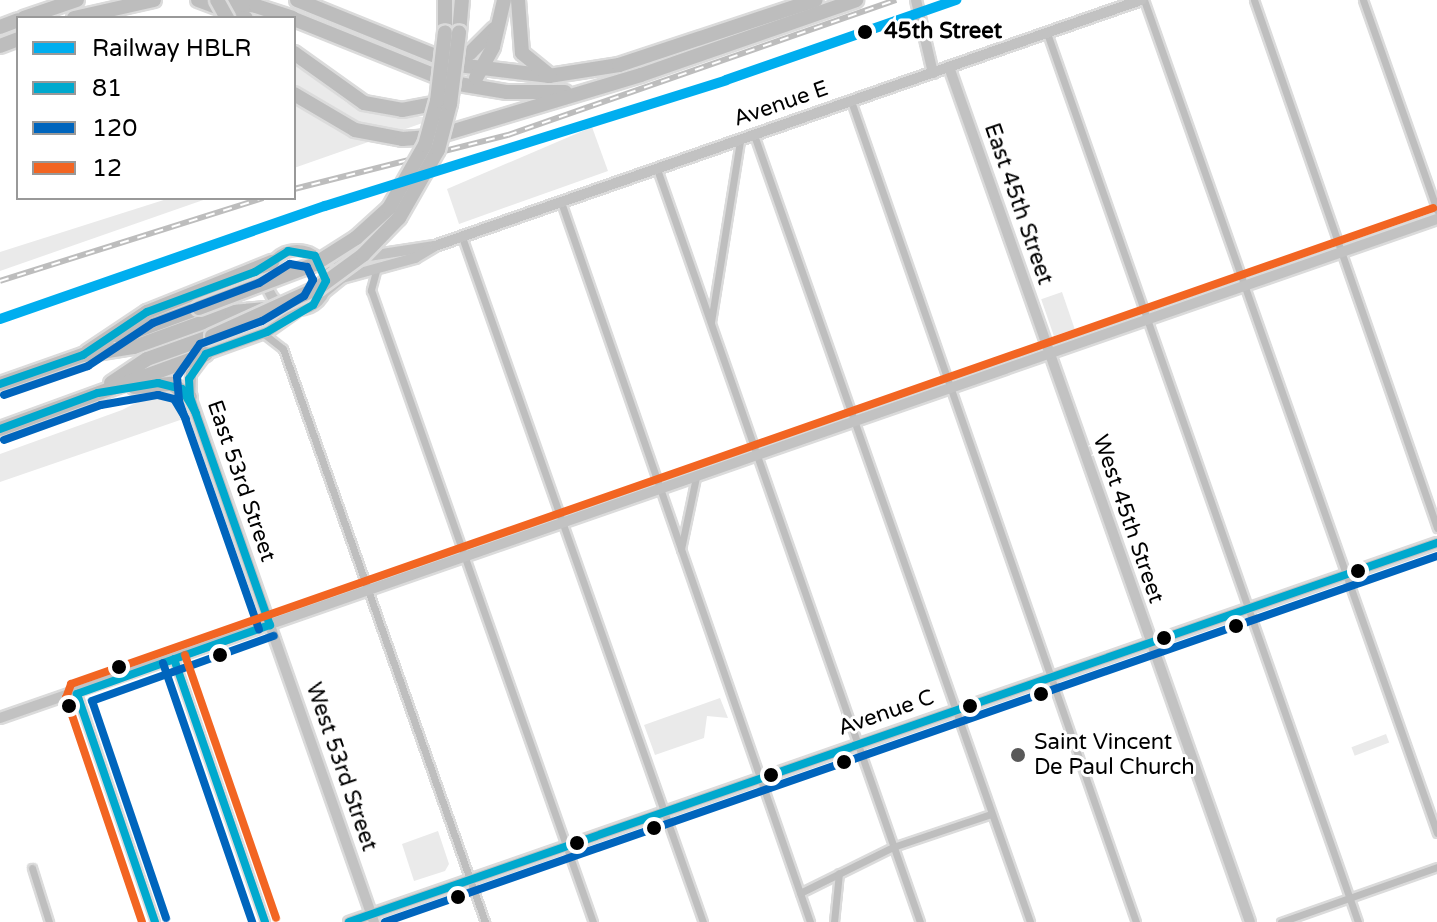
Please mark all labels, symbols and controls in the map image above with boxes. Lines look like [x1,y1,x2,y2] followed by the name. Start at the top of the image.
[16,16,296,200] legend
[884,19,1002,45] place label: 45th Street
[853,20,877,44] marker: 45th Street
[92,34,251,63] text: Railway HBLR
[92,74,122,103] text: 81
[730,75,832,133] street label: Avenue E
[92,114,137,143] text: 120
[978,120,1058,288] street label: East 45th Street
[92,154,122,183] text: 12
[201,397,281,565] street label: East 53rd Street
[1087,431,1169,607] street label: West 45th Street
[1350,563,1366,579] unlabelled marker
[1228,618,1244,634] unlabelled marker
[1156,630,1172,646] unlabelled marker
[212,647,228,663] unlabelled marker
[111,659,127,675] unlabelled marker
[300,679,382,855] street label: West 53rd Street
[835,684,937,742] street label: Avenue C
[1033,686,1049,702] unlabelled marker
[61,698,77,714] unlabelled marker
[962,698,978,714] unlabelled marker
[1034,729,1195,780] place label: Saint Vincent De Paul Church
[1009,746,1027,764] marker: Saint Vincent De Paul Church
[836,754,852,770] unlabelled marker
[763,767,779,783] unlabelled marker
[646,820,662,836] unlabelled marker
[569,835,585,851] unlabelled marker
[450,889,466,905] unlabelled marker

